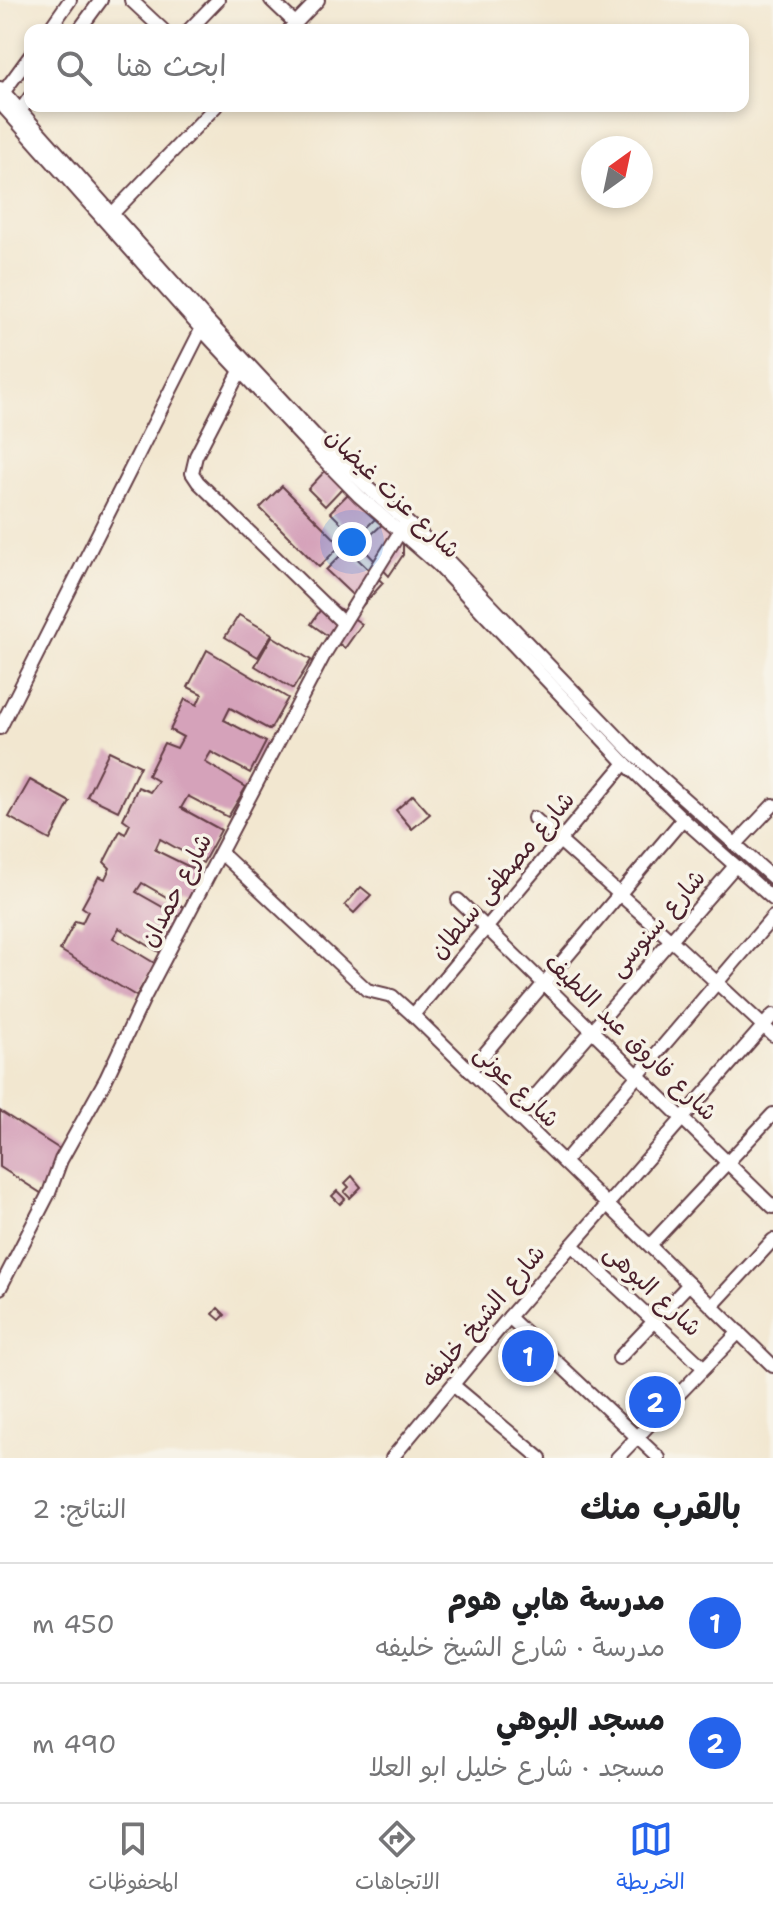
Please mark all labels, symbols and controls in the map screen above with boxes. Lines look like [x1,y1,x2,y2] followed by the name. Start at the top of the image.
[24,24,749,112] search box
[116,45,227,86] text: ابحث هنا
[52,46,96,90] icon: search
[581,136,653,208] north arrow
[318,421,467,566] street label: شارع عزت غيضان
[332,522,372,562] your location
[422,784,583,966] street label: شارع مصطفى سلطان
[133,827,220,953] street label: شارع حمدان
[602,863,713,984] street label: شارع سنوسى
[537,946,724,1129] street label: شارع فاروق عبد اللطيف
[467,1037,567,1135] street label: شارع عونى
[597,1236,709,1344] street label: شارع البوهى
[414,1238,553,1395] street label: شارع الشيخ خليفه
[502,1326,554,1386] pin: 1
[629,1372,681,1432] pin: 2
[580,1484,741,1530] text: بالقرب منك
[32,1491,126,1526] text: النتائج: 2
[447,1579,665,1620] text: مدرسة هابي هوم
[32,1606,115,1641] text: 450 m
[709,1606,721,1641] text: 1
[376,1629,665,1664] text: مدرسة · شارع الشيخ خليفه
[496,1699,665,1740] text: مسجد البوهي
[32,1726,116,1761] text: 490 m
[706,1726,724,1761] text: 2
[368,1749,665,1784] text: مسجد · شارع خليل ابو العلا
[88,1817,179,1901] tab: المحفوظات
[355,1817,440,1901] tab: الاتجاهات
[616,1817,685,1901] tab: الخريطة

